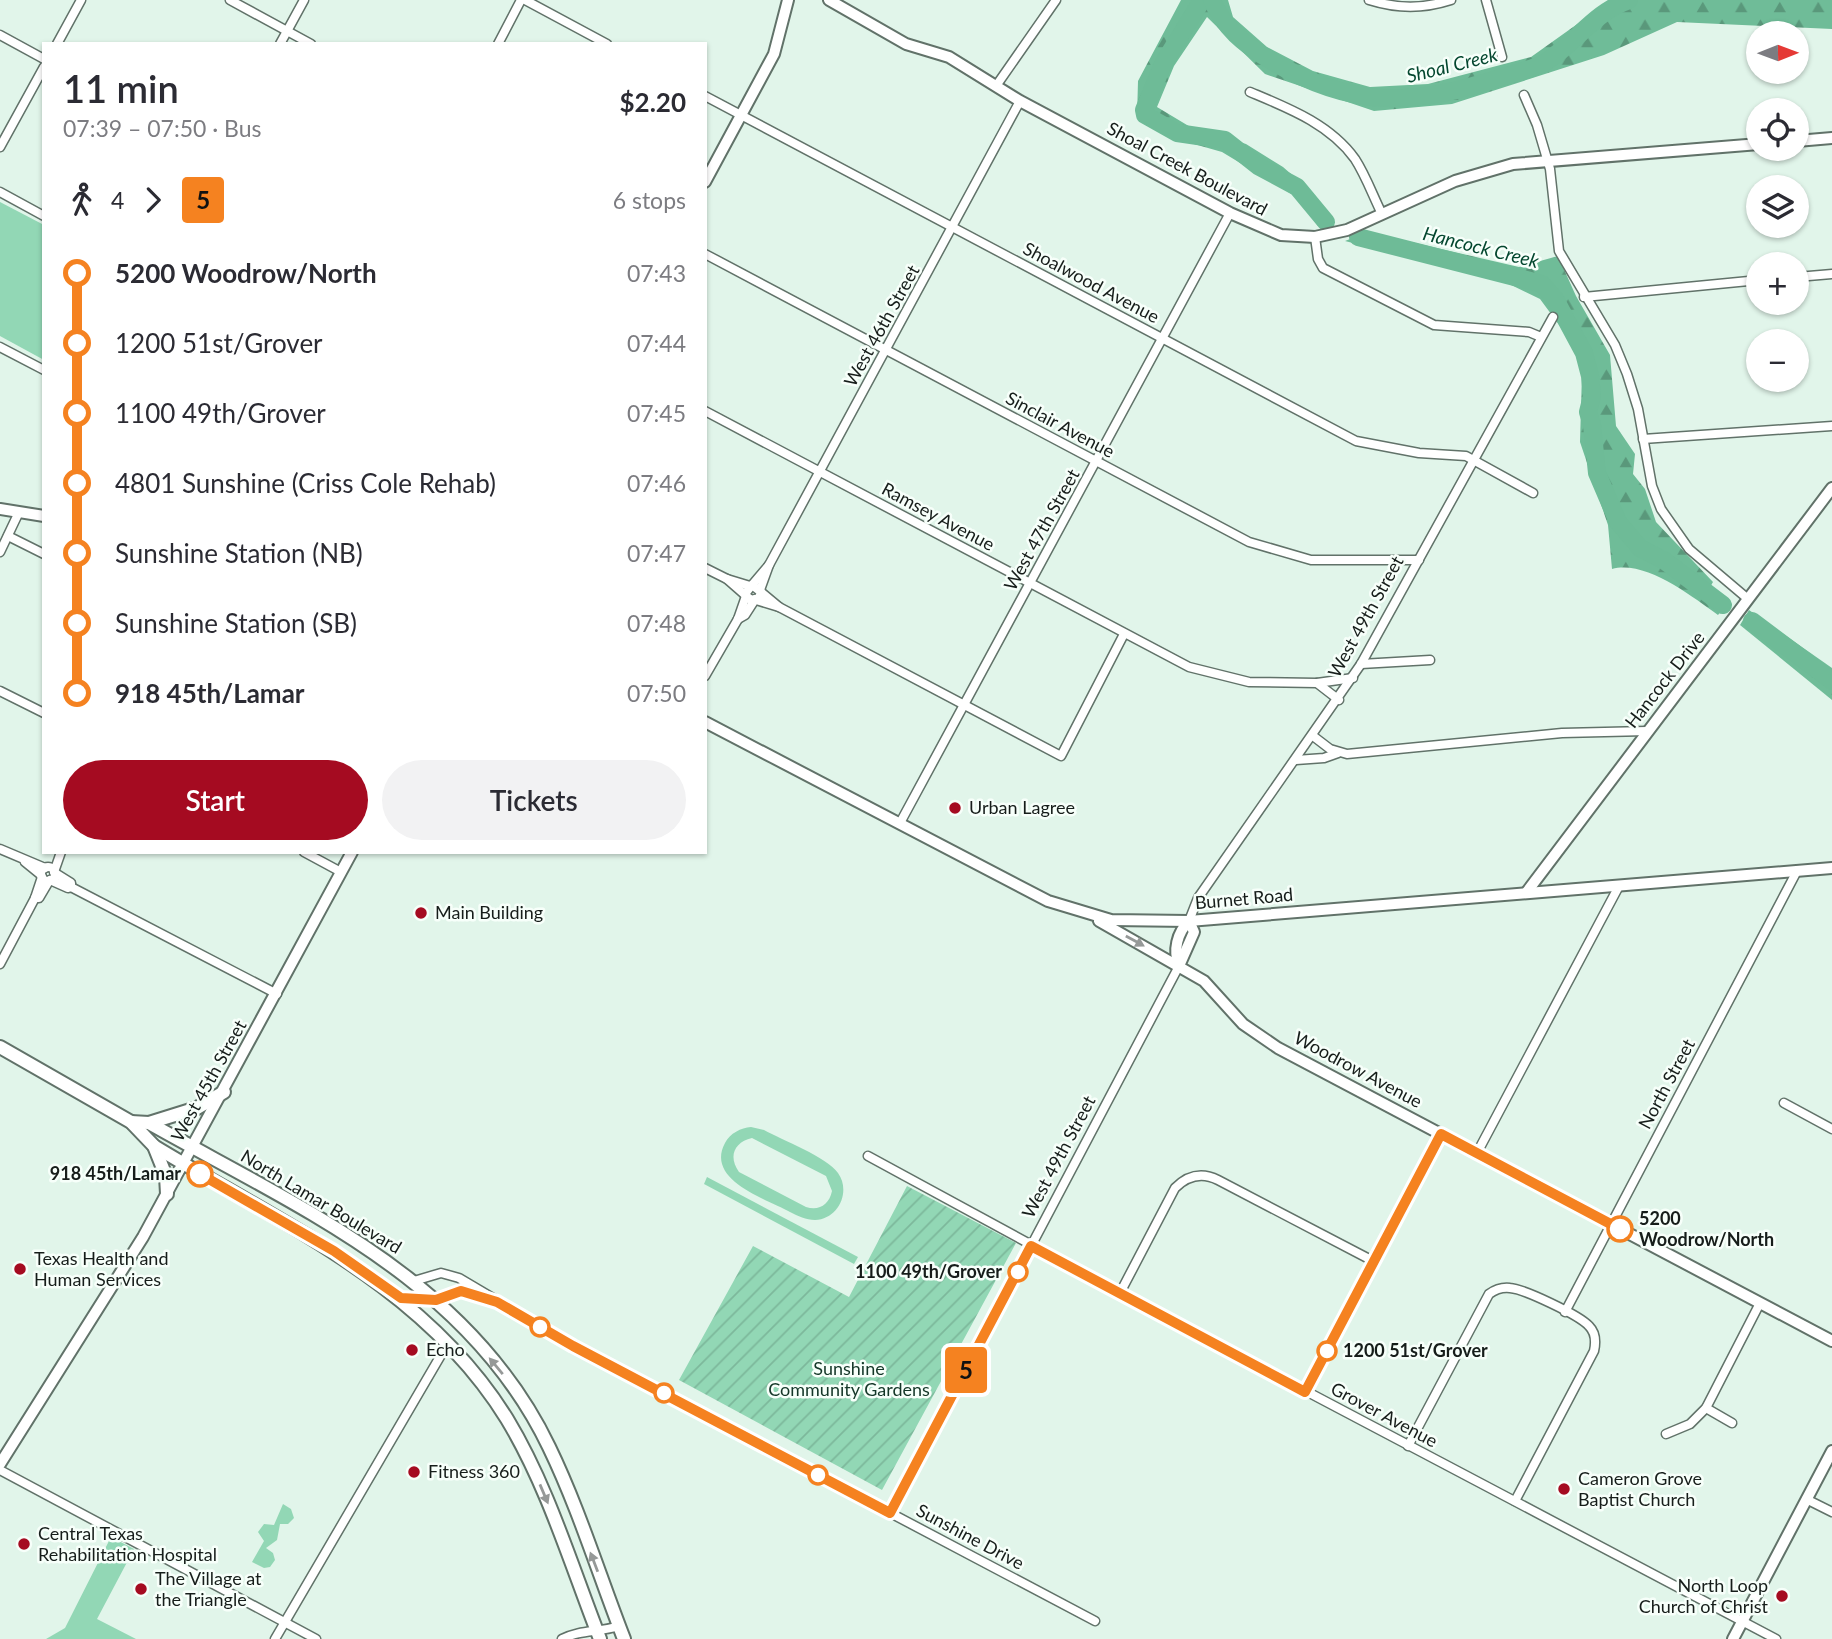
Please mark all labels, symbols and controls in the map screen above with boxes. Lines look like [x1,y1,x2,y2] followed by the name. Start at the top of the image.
[1746,21,1810,84] north arrow
[1746,21,1809,392] map controls
[1404,42,1501,87] water label: Shoal Creek
[63,65,179,111] text: 11 min
[620,86,686,118] text: $2.20
[1746,98,1809,161] button: locate
[63,114,262,142] text: 07:39 – 07:50 · Bus
[1104,117,1271,220] street label: Shoal Creek Boulevard
[1746,175,1809,238] button: layers
[63,181,101,219] icon: walk
[134,181,172,219] icon: forward
[196,185,210,214] text: 5
[111,186,124,214] text: 4
[613,186,686,214] text: 6 stops
[1421,221,1542,272] water label: Hancock Creek
[1020,237,1163,327] street label: Shoalwood Avenue
[1746,252,1809,315] button: +
[115,257,377,289] text: 5200 Woodrow/North
[627,259,686,287] text: 07:43
[839,261,924,390] street label: West 46th Street
[115,327,323,359] text: 1200 51st/Grover
[627,329,686,357] text: 07:44
[1746,329,1809,392] button: −
[1002,386,1119,462] street label: Sinclair Avenue
[115,397,326,429] text: 1100 49th/Grover
[627,399,686,427] text: 07:45
[999,465,1084,594] street label: West 47th Street
[115,467,496,499] text: 4801 Sunshine (Criss Cole Rehab)
[627,469,686,497] text: 07:46
[878,477,999,555] street label: Ramsey Avenue
[115,537,363,569] text: Sunshine Station (NB)
[627,539,686,567] text: 07:47
[1323,552,1408,681] street label: West 49th Street
[115,607,357,639] text: Sunshine Station (SB)
[627,609,686,637] text: 07:48
[1620,627,1709,732] street label: Hancock Drive
[115,677,305,709] text: 918 45th/Lamar
[627,679,686,707] text: 07:50
[63,760,368,840] button: Start
[382,760,686,840] button: Tickets
[969,796,1075,818] place label: Urban Lagree
[947,800,963,816] marker: Urban Lagree
[1194,883,1294,913] street label: Burnet Road
[435,901,543,923] place label: Main Building
[413,905,429,921] marker: Main Building
[1125,935,1145,947] one-way arrow
[166,1016,251,1145] street label: West 45th Street
[1291,1026,1426,1112] street label: Woodrow Avenue
[1633,1034,1699,1132] street label: North Street
[1017,1091,1100,1221] street label: West 49th Street
[237,1144,406,1258] street label: North Lamar Boulevard
[187,1161,213,1187] marker: 918 45th/Lamar
[50,1162,181,1184] place label: 918 45th/Lamar
[1639,1207,1774,1250] place label: 5200 Woodrow/North
[1607,1216,1633,1242] marker: 5200 Woodrow/North
[34,1247,168,1290] place label: Texas Health and Human Services
[855,1260,1002,1282] place label: 1100 49th/Grover
[12,1261,28,1277] marker: Texas Health and Human Services
[1008,1262,1028,1282] marker: 1100 49th/Grover
[530,1317,550,1337] unlabelled marker
[426,1338,465,1360] place label: Echo
[1343,1339,1488,1361] place label: 1200 51st/Grover
[1317,1341,1337,1361] marker: 1200 51st/Grover
[404,1342,420,1358] marker: Echo
[943,1347,989,1393] line badge: 5
[959,1355,973,1384] text: 5
[768,1357,930,1400] park label: Sunshine Community Gardens
[489,1358,504,1375] one-way arrow
[1327,1377,1441,1451] street label: Grover Avenue
[654,1383,674,1403] unlabelled marker
[428,1460,520,1482] place label: Fitness 360
[406,1464,422,1480] marker: Fitness 360
[808,1465,828,1485] unlabelled marker
[1578,1467,1702,1510] place label: Cameron Grove Baptist Church
[1556,1481,1572,1497] marker: Cameron Grove Baptist Church
[539,1484,550,1505] one-way arrow
[913,1498,1028,1574] street label: Sunshine Drive
[38,1522,217,1565] place label: Central Texas Rehabilitation Hospital
[16,1536,32,1552] marker: Central Texas Rehabilitation Hospital
[589,1552,600,1573] one-way arrow
[155,1567,262,1610] place label: The Village at the Triangle
[1639,1574,1769,1617] place label: North Loop Church of Christ
[133,1581,149,1597] marker: The Village at the Triangle
[1774,1588,1790,1604] marker: North Loop Church of Christ

